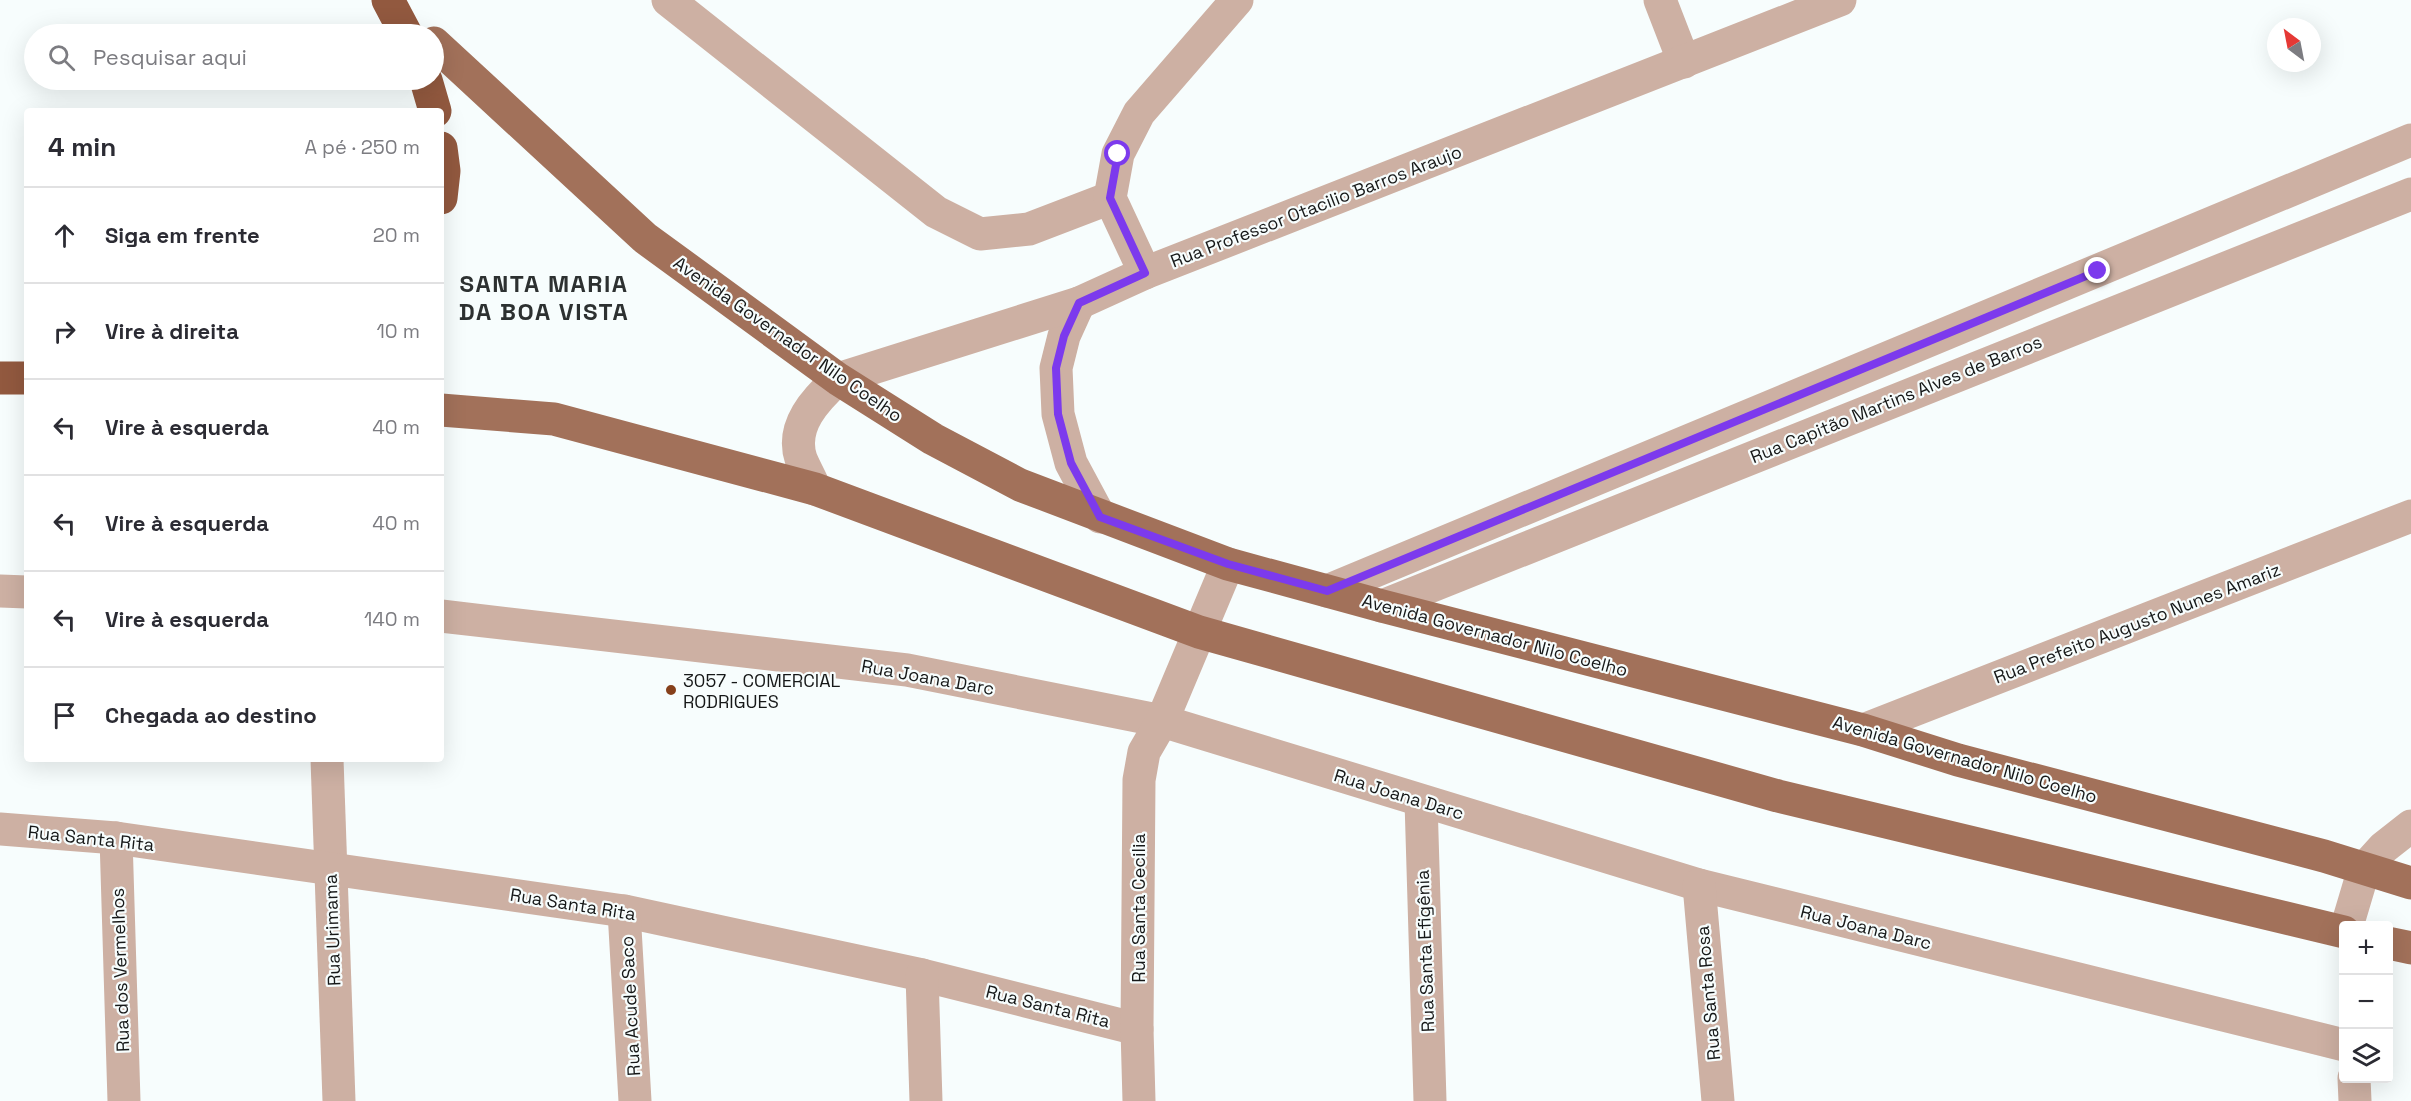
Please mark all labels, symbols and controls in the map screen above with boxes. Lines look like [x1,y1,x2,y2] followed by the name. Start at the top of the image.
[2267,18,2321,72] north arrow
[24,24,444,90] search box
[45,41,78,74] icon: search
[93,43,247,71] text: Pesquisar aqui
[48,130,116,164] text: 4 min
[305,134,420,160] text: A pé · 250 m
[1104,140,1130,166] route start
[1167,140,1465,272] street label: Rua Professor Otacilio Barros Araujo
[48,219,81,252] icon: ahead
[105,221,260,249] text: Siga em frente
[373,222,420,248] text: 20 m
[669,251,907,427] street label: Avenida Governador Nilo Coelho
[2084,257,2110,283] route end
[459,268,629,327] district label: SANTA MARIA DA BOA VISTA
[48,315,81,348] icon: right
[105,317,239,345] text: Vire à direita
[376,318,420,344] text: 10 m
[1747,330,2045,468] street label: Rua Capitão Martins Alves de Barros
[48,411,81,444] icon: left
[105,413,269,441] text: Vire à esquerda
[372,414,420,440] text: 40 m
[48,507,81,540] icon: left
[105,509,269,537] text: Vire à esquerda
[372,510,420,536] text: 40 m
[1990,558,2284,688] street label: Rua Prefeito Augusto Nunes Amariz
[1360,588,1630,682] street label: Avenida Governador Nilo Coelho
[48,603,81,636] icon: left
[105,605,269,633] text: Vire à esquerda
[364,606,420,632] text: 140 m
[860,654,996,700] street label: Rua Joana Darc
[683,669,840,713] place label: 3057 - COMERCIAL RODRIGUES
[664,683,678,697] marker: 3057 - COMERCIAL RODRIGUES
[48,699,81,732] icon: arrive
[105,701,317,729] text: Chegada ao destino
[1830,710,2100,808] street label: Avenida Governador Nilo Coelho
[1331,763,1467,825] street label: Rua Joana Darc
[27,820,155,856] street label: Rua Santa Rita
[1127,833,1150,983] street label: Rua Santa Cecilia
[1411,869,1439,1033] street label: Rua Santa Efigênia
[319,874,345,986] street label: Rua Urimama
[508,883,638,925] street label: Rua Santa Rita
[106,888,134,1052] street label: Rua dos Vermelhos
[1798,900,1934,954] street label: Rua Joana Darc
[2339,921,2393,1083] map controls
[2339,921,2393,975] button: +
[1691,925,1725,1061] street label: Rua Santa Rosa
[615,935,645,1077] street label: Rua Acude Saco
[2339,975,2393,1029] button: −
[984,979,1112,1033] street label: Rua Santa Rita
[2339,1029,2393,1083] button: layers

